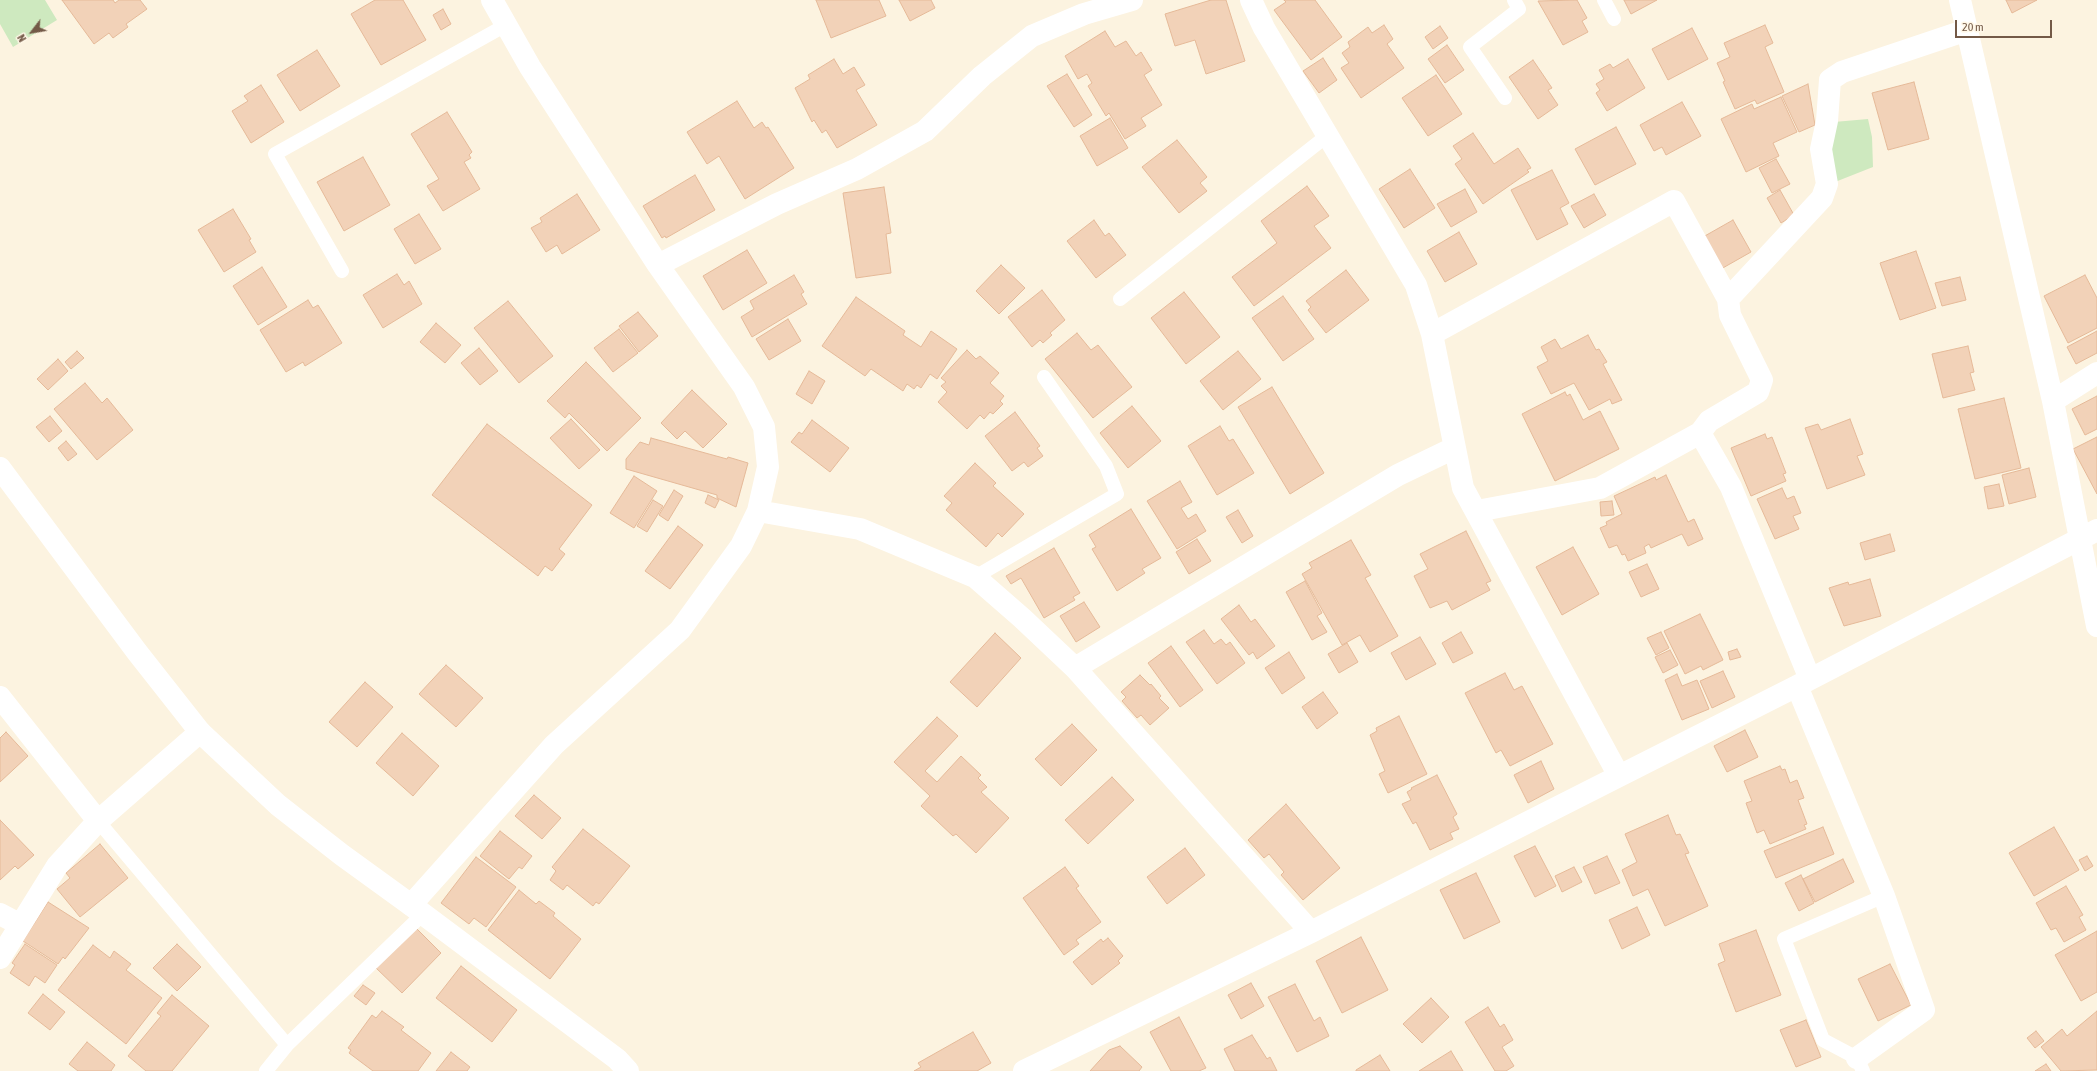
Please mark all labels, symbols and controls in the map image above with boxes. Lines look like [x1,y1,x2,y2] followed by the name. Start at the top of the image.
[12,12,52,52] north arrow
[1957,12,2054,38] scale bar
[1962,20,1984,34] text: 20 m
[15,32,29,44] text: N

